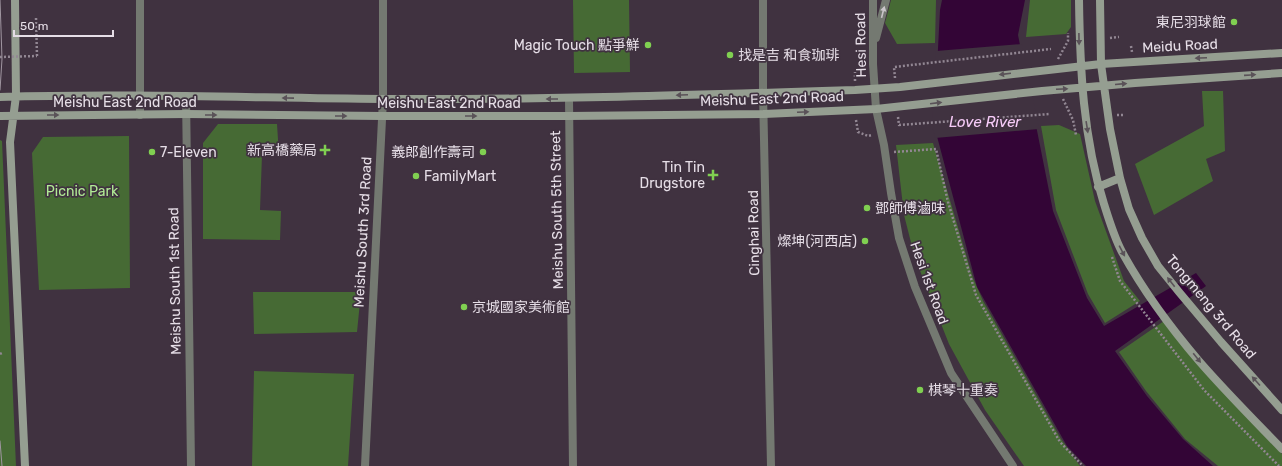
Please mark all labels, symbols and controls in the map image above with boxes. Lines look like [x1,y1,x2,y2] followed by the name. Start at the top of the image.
[880,5,886,18] one-way arrow
[14,12,113,38] scale bar
[852,12,870,78] street label: Hesi Road
[1156,14,1226,31] place label: 東尼羽球館
[1229,17,1239,27] marker: 東尼羽球館
[20,19,48,33] text: 50 m
[1076,33,1083,45] one-way arrow
[1142,36,1218,56] street label: Meidu Road
[514,37,640,54] place label: Magic Touch 點爭鮮
[643,40,653,50] marker: Magic Touch 點爭鮮
[738,47,839,64] place label: 找是吉 和食珈琲
[725,50,735,60] marker: 找是吉 和食珈琲
[1195,54,1207,61] one-way arrow
[999,71,1011,78] one-way arrow
[1244,72,1256,79] one-way arrow
[1115,81,1127,87] one-way arrow
[1056,86,1068,93] one-way arrow
[700,88,844,110] street label: Meishu East 2nd Road
[676,92,688,99] one-way arrow
[53,94,197,111] street label: Meishu East 2nd Road
[281,95,294,101] one-way arrow
[377,95,521,112] street label: Meishu East 2nd Road
[545,96,558,102] one-way arrow
[930,99,942,106] one-way arrow
[797,109,810,115] one-way arrow
[47,112,60,118] one-way arrow
[205,112,218,118] one-way arrow
[335,113,348,119] one-way arrow
[465,113,478,119] one-way arrow
[949,113,1022,131] water label: Love River
[1084,121,1090,133] one-way arrow
[547,130,567,289] street label: Meishu South 5th Street
[247,142,317,159] place label: 新高橋藥局
[160,144,217,161] place label: 7-Eleven
[391,144,475,161] place label: 義郎創作壽司
[320,145,330,155] marker: 新高橋藥局
[147,147,157,157] marker: 7-Eleven
[478,147,488,157] marker: 義郎創作壽司
[351,156,375,308] street label: Meishu South 3rd Road
[640,159,705,192] place label: Tin Tin Drugstore
[424,168,497,185] place label: FamilyMart
[708,170,718,180] marker: Tin Tin Drugstore
[411,171,421,181] marker: FamilyMart
[46,183,119,200] park label: Picnic Park
[745,190,763,276] street label: Cinghai Road
[875,200,945,217] place label: 鄧師傅滷味
[862,203,872,213] marker: 鄧師傅滷味
[165,207,185,355] street label: Meishu South 1st Road
[778,233,857,250] place label: 燦坤(河西店)
[860,236,870,246] marker: 燦坤(河西店)
[906,239,952,327] street label: Hesi 1st Road
[1119,245,1126,257] one-way arrow
[1162,251,1260,363] street label: Tongmeng 3rd Road
[1167,277,1175,288] one-way arrow
[472,299,570,316] place label: 京城國家美術館
[459,302,469,312] marker: 京城國家美術館
[1192,352,1201,363] one-way arrow
[1252,376,1261,385] one-way arrow
[928,382,998,399] place label: 棋琴十重奏
[915,385,925,395] marker: 棋琴十重奏

